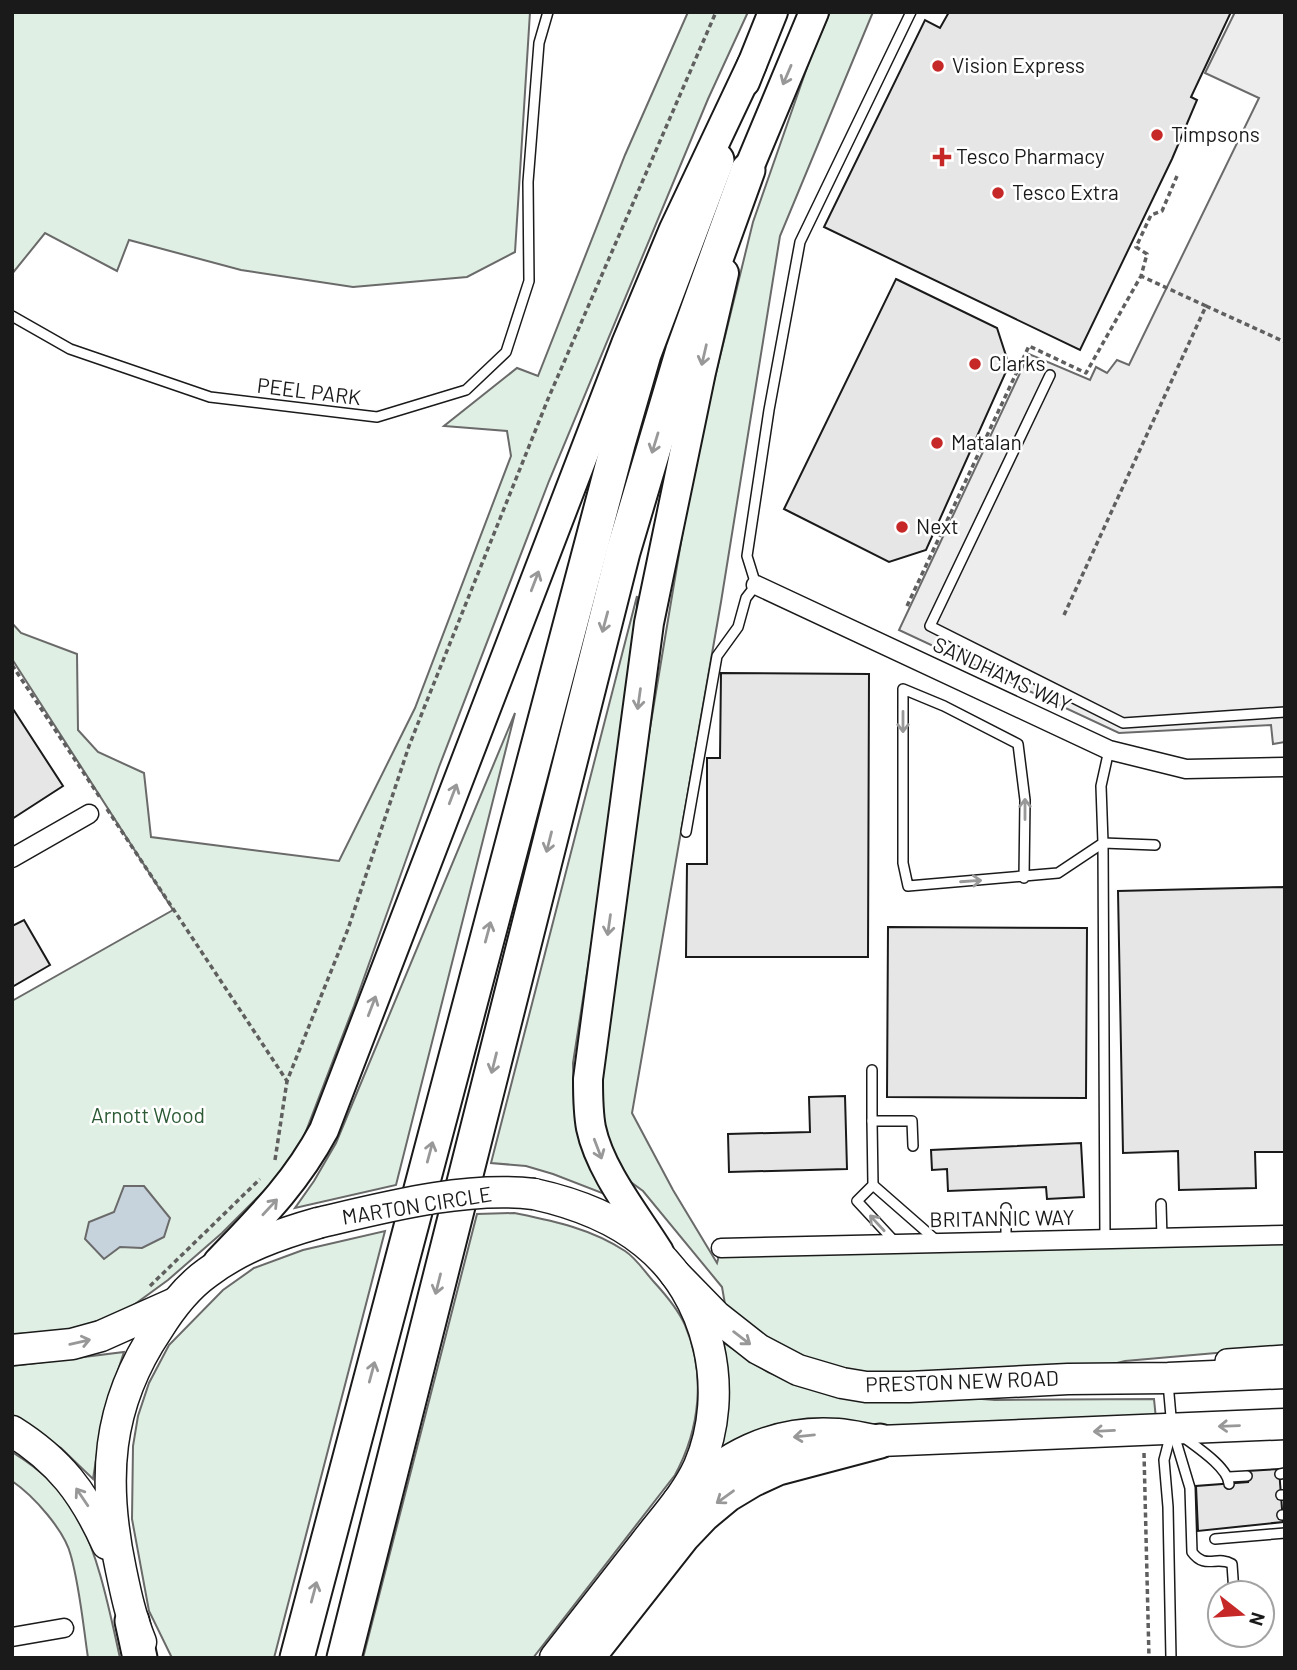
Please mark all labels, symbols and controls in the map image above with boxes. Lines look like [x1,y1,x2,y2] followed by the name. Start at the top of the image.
[952,52,1085,77] place label: Vision Express
[930,58,946,74] marker: Vision Express
[780,64,793,86] one-way arrow
[1171,121,1260,146] place label: Timpsons
[1149,127,1165,143] marker: Timpsons
[956,143,1105,168] place label: Tesco Pharmacy
[934,149,950,165] marker: Tesco Pharmacy
[1012,179,1119,204] place label: Tesco Extra
[990,185,1006,201] marker: Tesco Extra
[697,344,710,366] one-way arrow
[989,350,1046,375] place label: Clarks
[967,356,983,372] marker: Clarks
[256,372,363,409] street label: PEEL PARK
[951,429,1022,454] place label: Matalan
[647,432,660,454] one-way arrow
[929,435,945,451] marker: Matalan
[916,513,959,538] place label: Next
[894,519,910,535] marker: Next
[530,571,542,593] one-way arrow
[598,610,611,633] one-way arrow
[930,631,1076,717] street label: SANDHAMS WAY
[632,687,645,710] one-way arrow
[896,711,910,734] one-way arrow
[448,783,461,805] one-way arrow
[1018,798,1031,821] one-way arrow
[542,830,555,853] one-way arrow
[959,874,982,887] one-way arrow
[602,913,615,935] one-way arrow
[482,921,495,944] one-way arrow
[367,995,379,1017] one-way arrow
[487,1051,500,1074] one-way arrow
[91,1102,205,1127] park label: Arnott Wood
[593,1138,606,1160] one-way arrow
[424,1141,437,1164] one-way arrow
[340,1180,493,1229] street label: MARTON CIRCLE
[262,1198,278,1216] one-way arrow
[929,1204,1075,1231] street label: BRITANNIC WAY
[869,1214,885,1232] one-way arrow
[431,1272,444,1294] one-way arrow
[732,1330,751,1345] one-way arrow
[68,1335,91,1348] one-way arrow
[366,1361,379,1384] one-way arrow
[865,1365,1059,1396] street label: PRESTON NEW ROAD
[1218,1420,1240,1433] one-way arrow
[1093,1424,1116,1437] one-way arrow
[793,1430,816,1443] one-way arrow
[75,1488,89,1507] one-way arrow
[717,1490,735,1505] one-way arrow
[1206,1579,1276,1649] north arrow
[308,1581,321,1604] one-way arrow
[1245,1610,1271,1629] text: N

